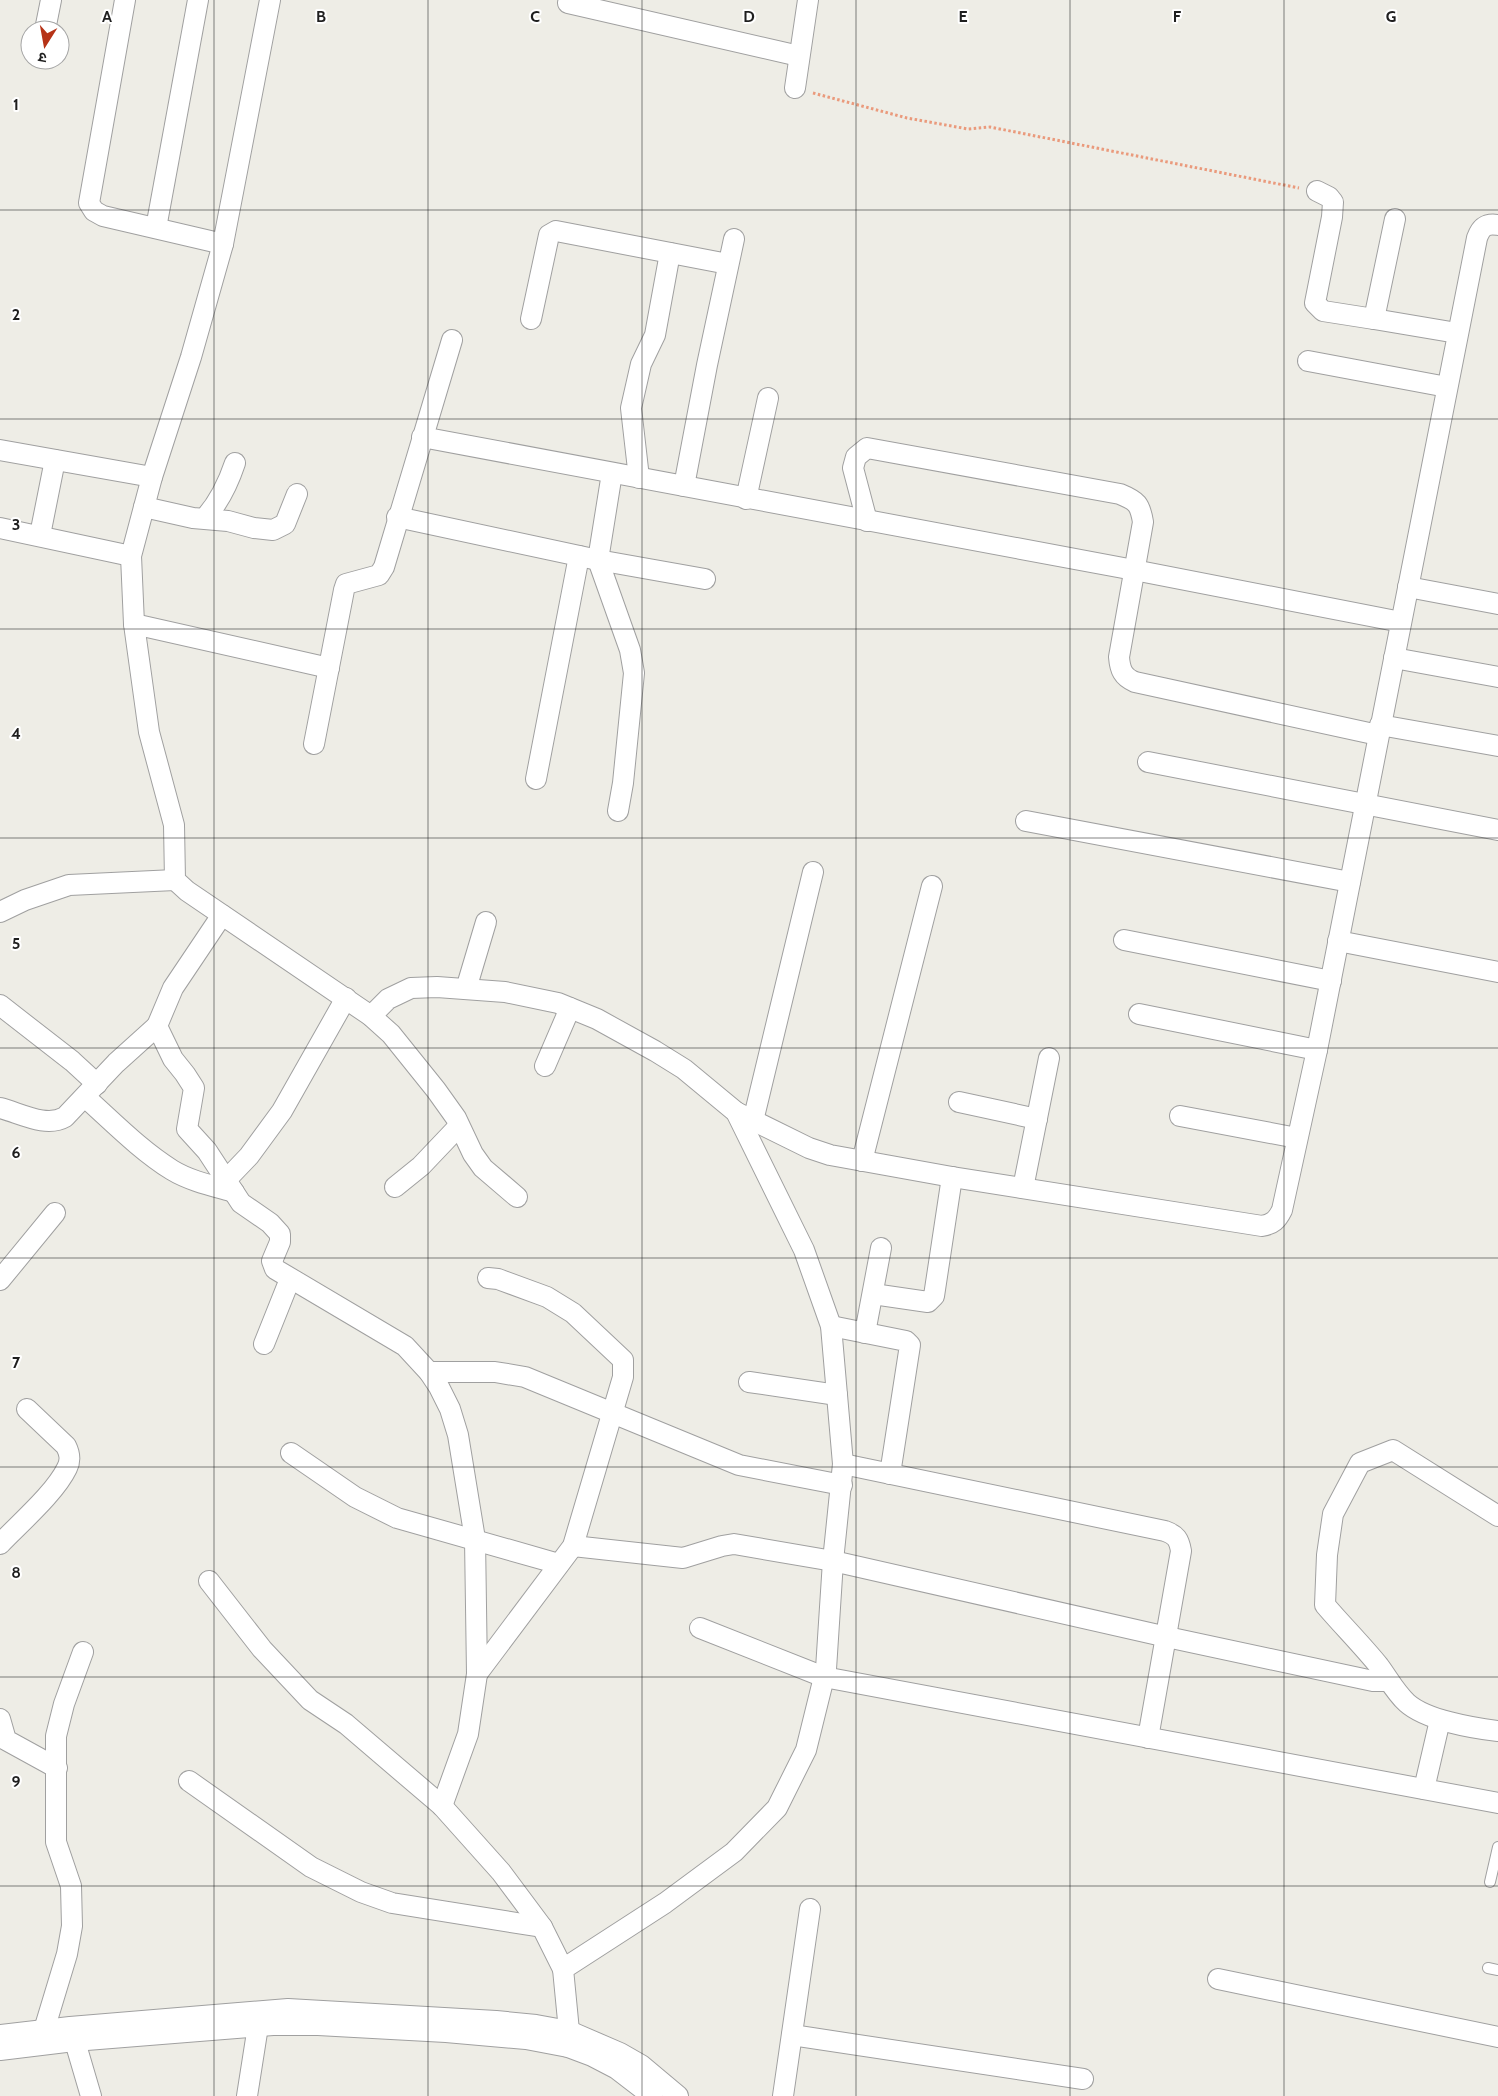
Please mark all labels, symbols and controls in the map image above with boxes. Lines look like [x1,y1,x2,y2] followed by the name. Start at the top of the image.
[102,7,112,26] text: A
[316,7,326,26] text: B
[530,7,540,26] text: C
[743,7,755,26] text: D
[958,7,968,26] text: E
[1173,7,1182,26] text: F
[1386,7,1396,26] text: G
[20,20,70,70] north arrow
[36,48,48,67] text: उ
[13,95,19,114] text: 1
[12,305,20,324] text: 2
[12,515,20,534] text: 3
[11,724,21,743] text: 4
[12,934,20,953] text: 5
[12,1143,21,1162] text: 6
[12,1353,21,1372] text: 7
[11,1563,21,1582] text: 8
[12,1772,21,1791] text: 9

